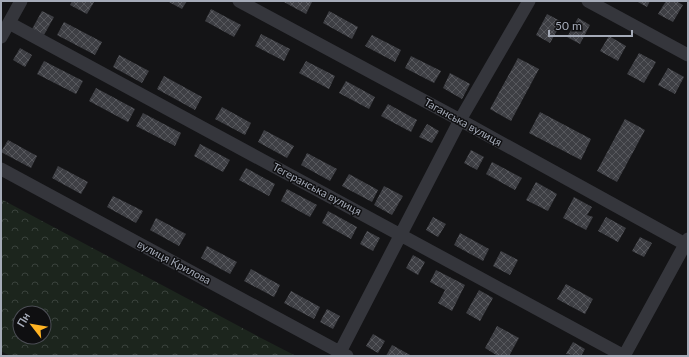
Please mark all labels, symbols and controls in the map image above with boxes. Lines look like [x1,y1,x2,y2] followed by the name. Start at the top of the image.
[549,12,632,38] scale bar
[555,18,582,33] text: 50 m
[422,95,504,148] street label: Таганська вулиця
[271,160,364,217] street label: Тегеранська вулиця
[135,237,213,286] street label: вулиця Крилова
[12,305,52,345] north arrow
[14,310,32,329] text: Пн

